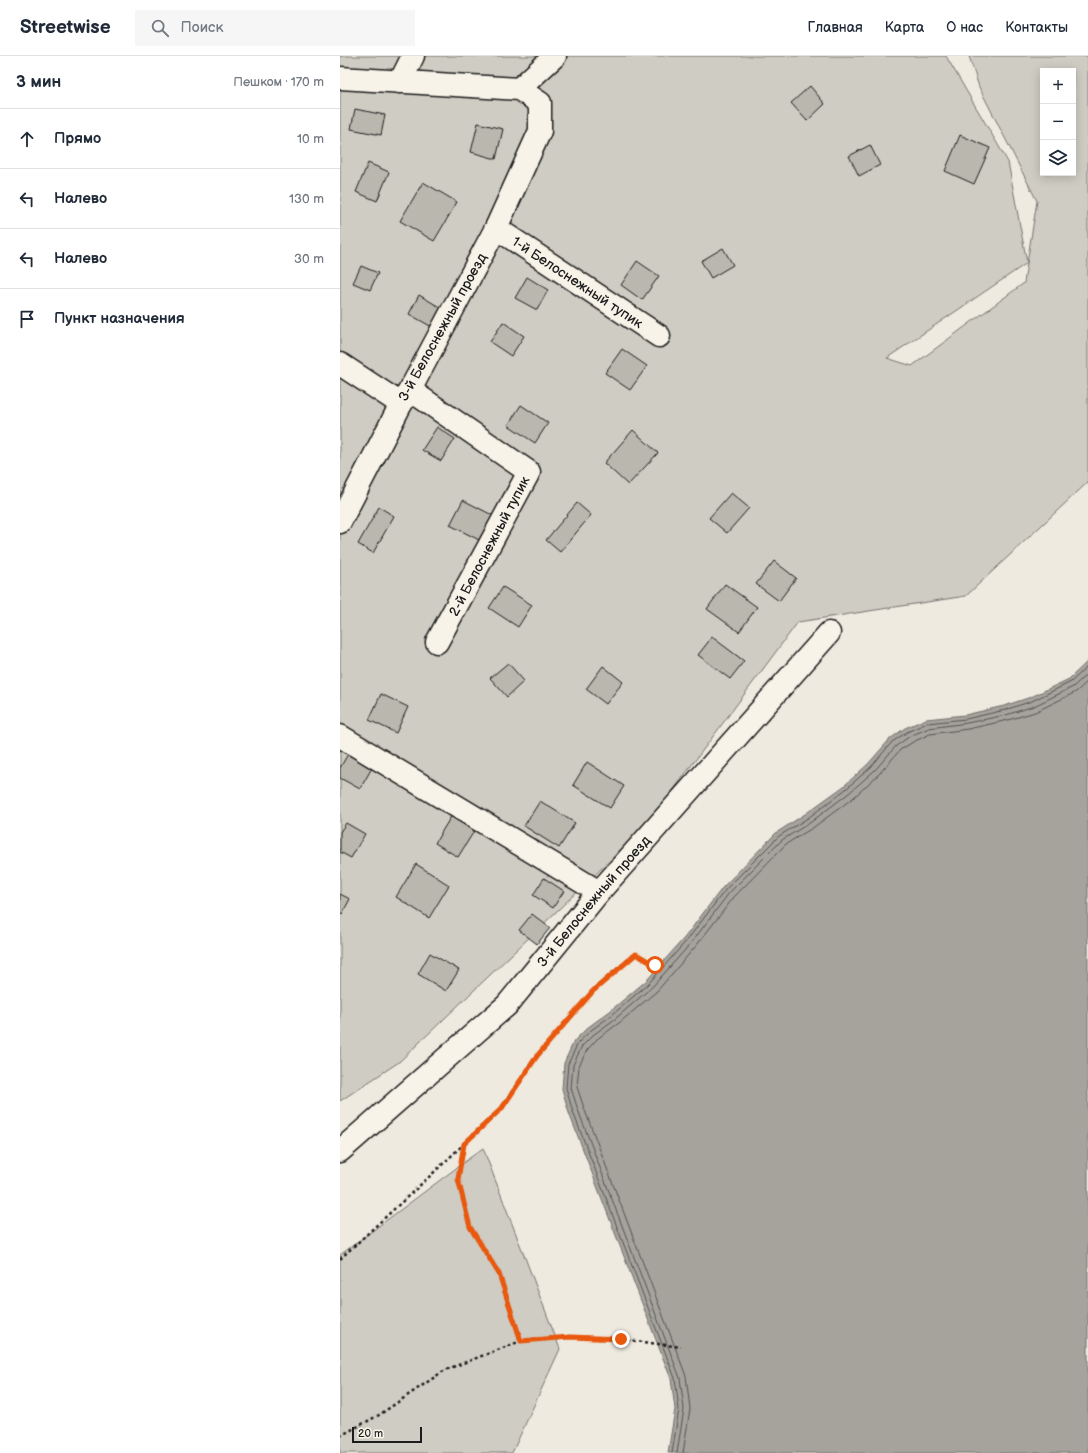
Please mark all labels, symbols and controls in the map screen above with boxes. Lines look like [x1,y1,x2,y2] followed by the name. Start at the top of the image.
[135,10,415,46] search box
[20,16,111,39] text: Streetwise
[149,17,171,39] icon: search
[181,18,223,37] text: Поиск
[808,19,863,36] text: Главная
[885,19,924,36] text: Карта
[946,19,983,36] text: О нас
[1005,19,1068,36] text: Контакты
[1040,68,1076,176] map controls
[1040,68,1076,104] button: +
[16,72,61,92] text: 3 мин
[233,74,324,90] text: Пешком · 170 m
[1040,104,1076,140] button: −
[16,128,38,150] icon: ahead
[54,129,101,148] text: Прямо
[297,131,324,147] text: 10 m
[1040,140,1076,176] button: layers
[16,188,38,210] icon: left
[54,189,107,208] text: Налево
[289,191,324,207] text: 130 m
[509,233,647,332] street label: 1-й Белоснежный тупик
[16,248,38,270] icon: left
[54,249,107,268] text: Налево
[395,250,491,404] street label: 3-й Белоснежный проезд
[294,251,324,267] text: 30 m
[16,308,38,330] icon: arrive
[54,309,185,328] text: Пункт назначения
[445,473,534,619] street label: 2-й Белоснежный тупик
[533,832,654,971] street label: 3-й Белоснежный проезд
[646,956,664,974] route start
[612,1330,630,1348] route end
[352,1425,422,1444] scale bar
[358,1427,383,1440] text: 20 m

